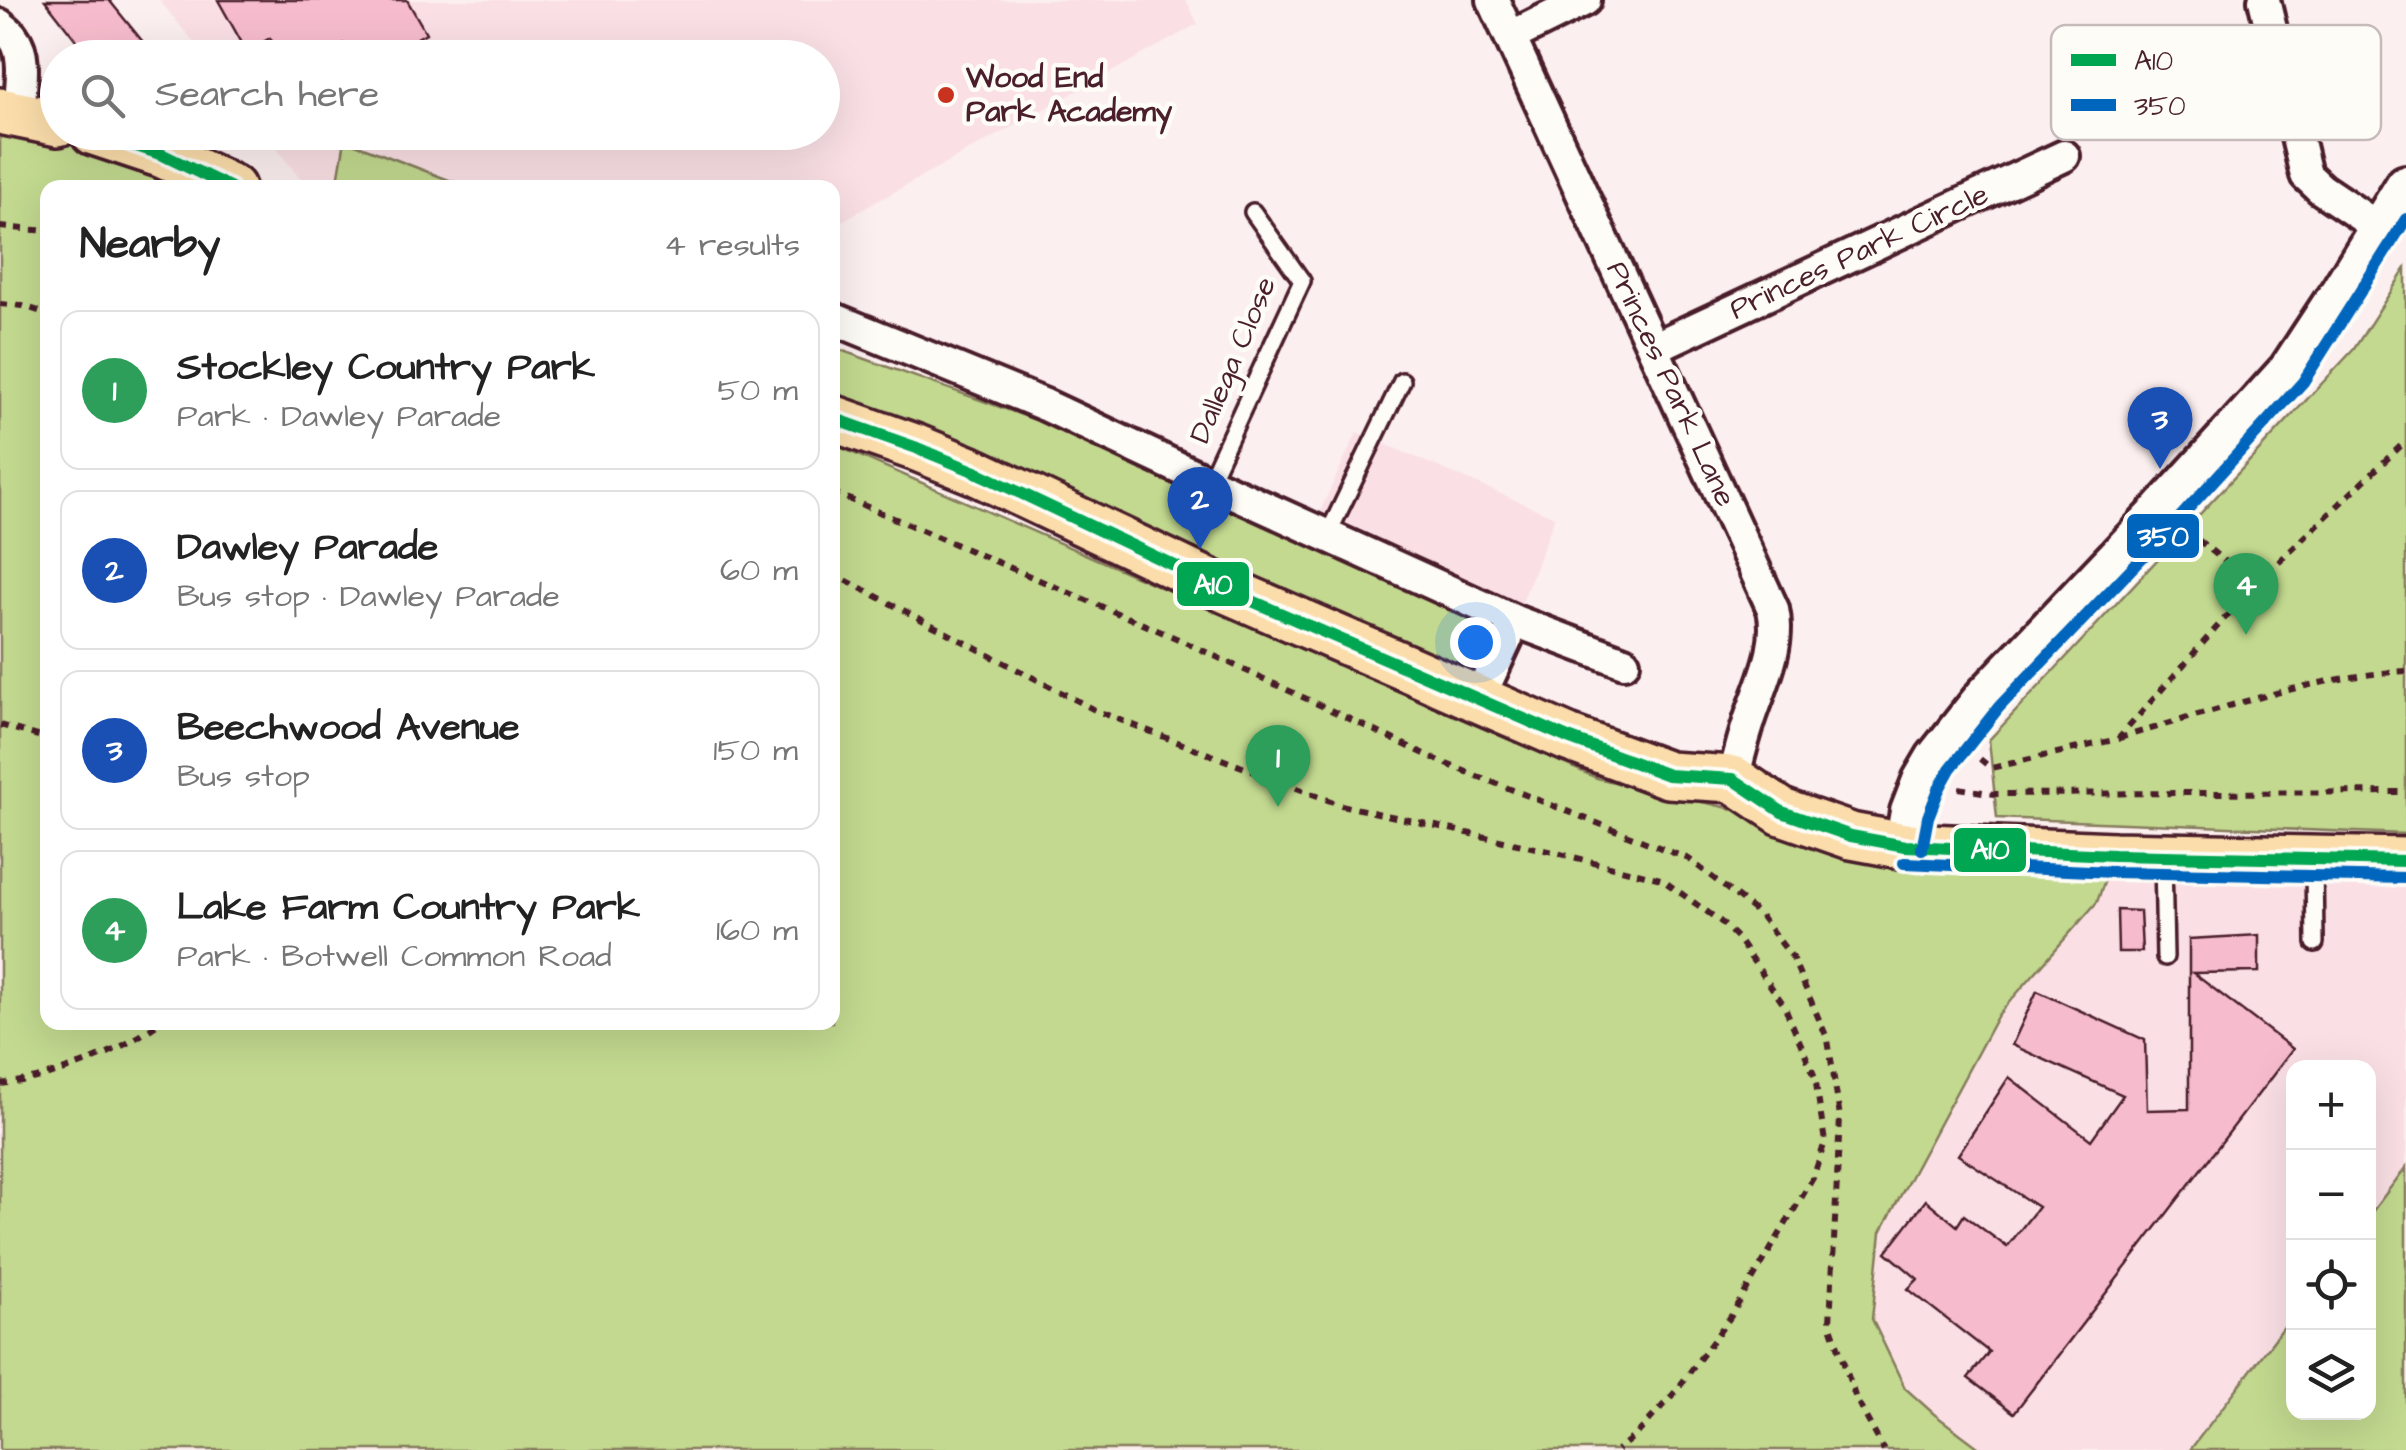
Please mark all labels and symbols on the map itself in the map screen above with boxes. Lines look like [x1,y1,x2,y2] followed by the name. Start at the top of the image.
[2051,25,2381,140] legend
[2134,42,2173,81] text: A10
[965,57,1173,135] place label: Wood End Park Academy
[935,84,957,106] marker: Wood End Park Academy
[2134,87,2186,126] text: 350
[1723,174,1995,330] street label: Princes Park Circle
[1596,255,1746,513] street label: Princes Park Lane
[1179,270,1288,450] street label: Dallega Close
[2128,386,2192,469] pin: 3
[1168,466,1232,549] pin: 2
[2125,512,2201,560] line badge: 350
[2136,518,2189,557] text: 350
[2214,552,2278,635] pin: 4
[1175,560,1251,608] line badge: A10
[1193,566,1233,605] text: A10
[1450,617,1501,668] your location
[1246,724,1310,807] pin: 1
[1952,826,2028,874] line badge: A10
[1970,831,2010,870] text: A10

